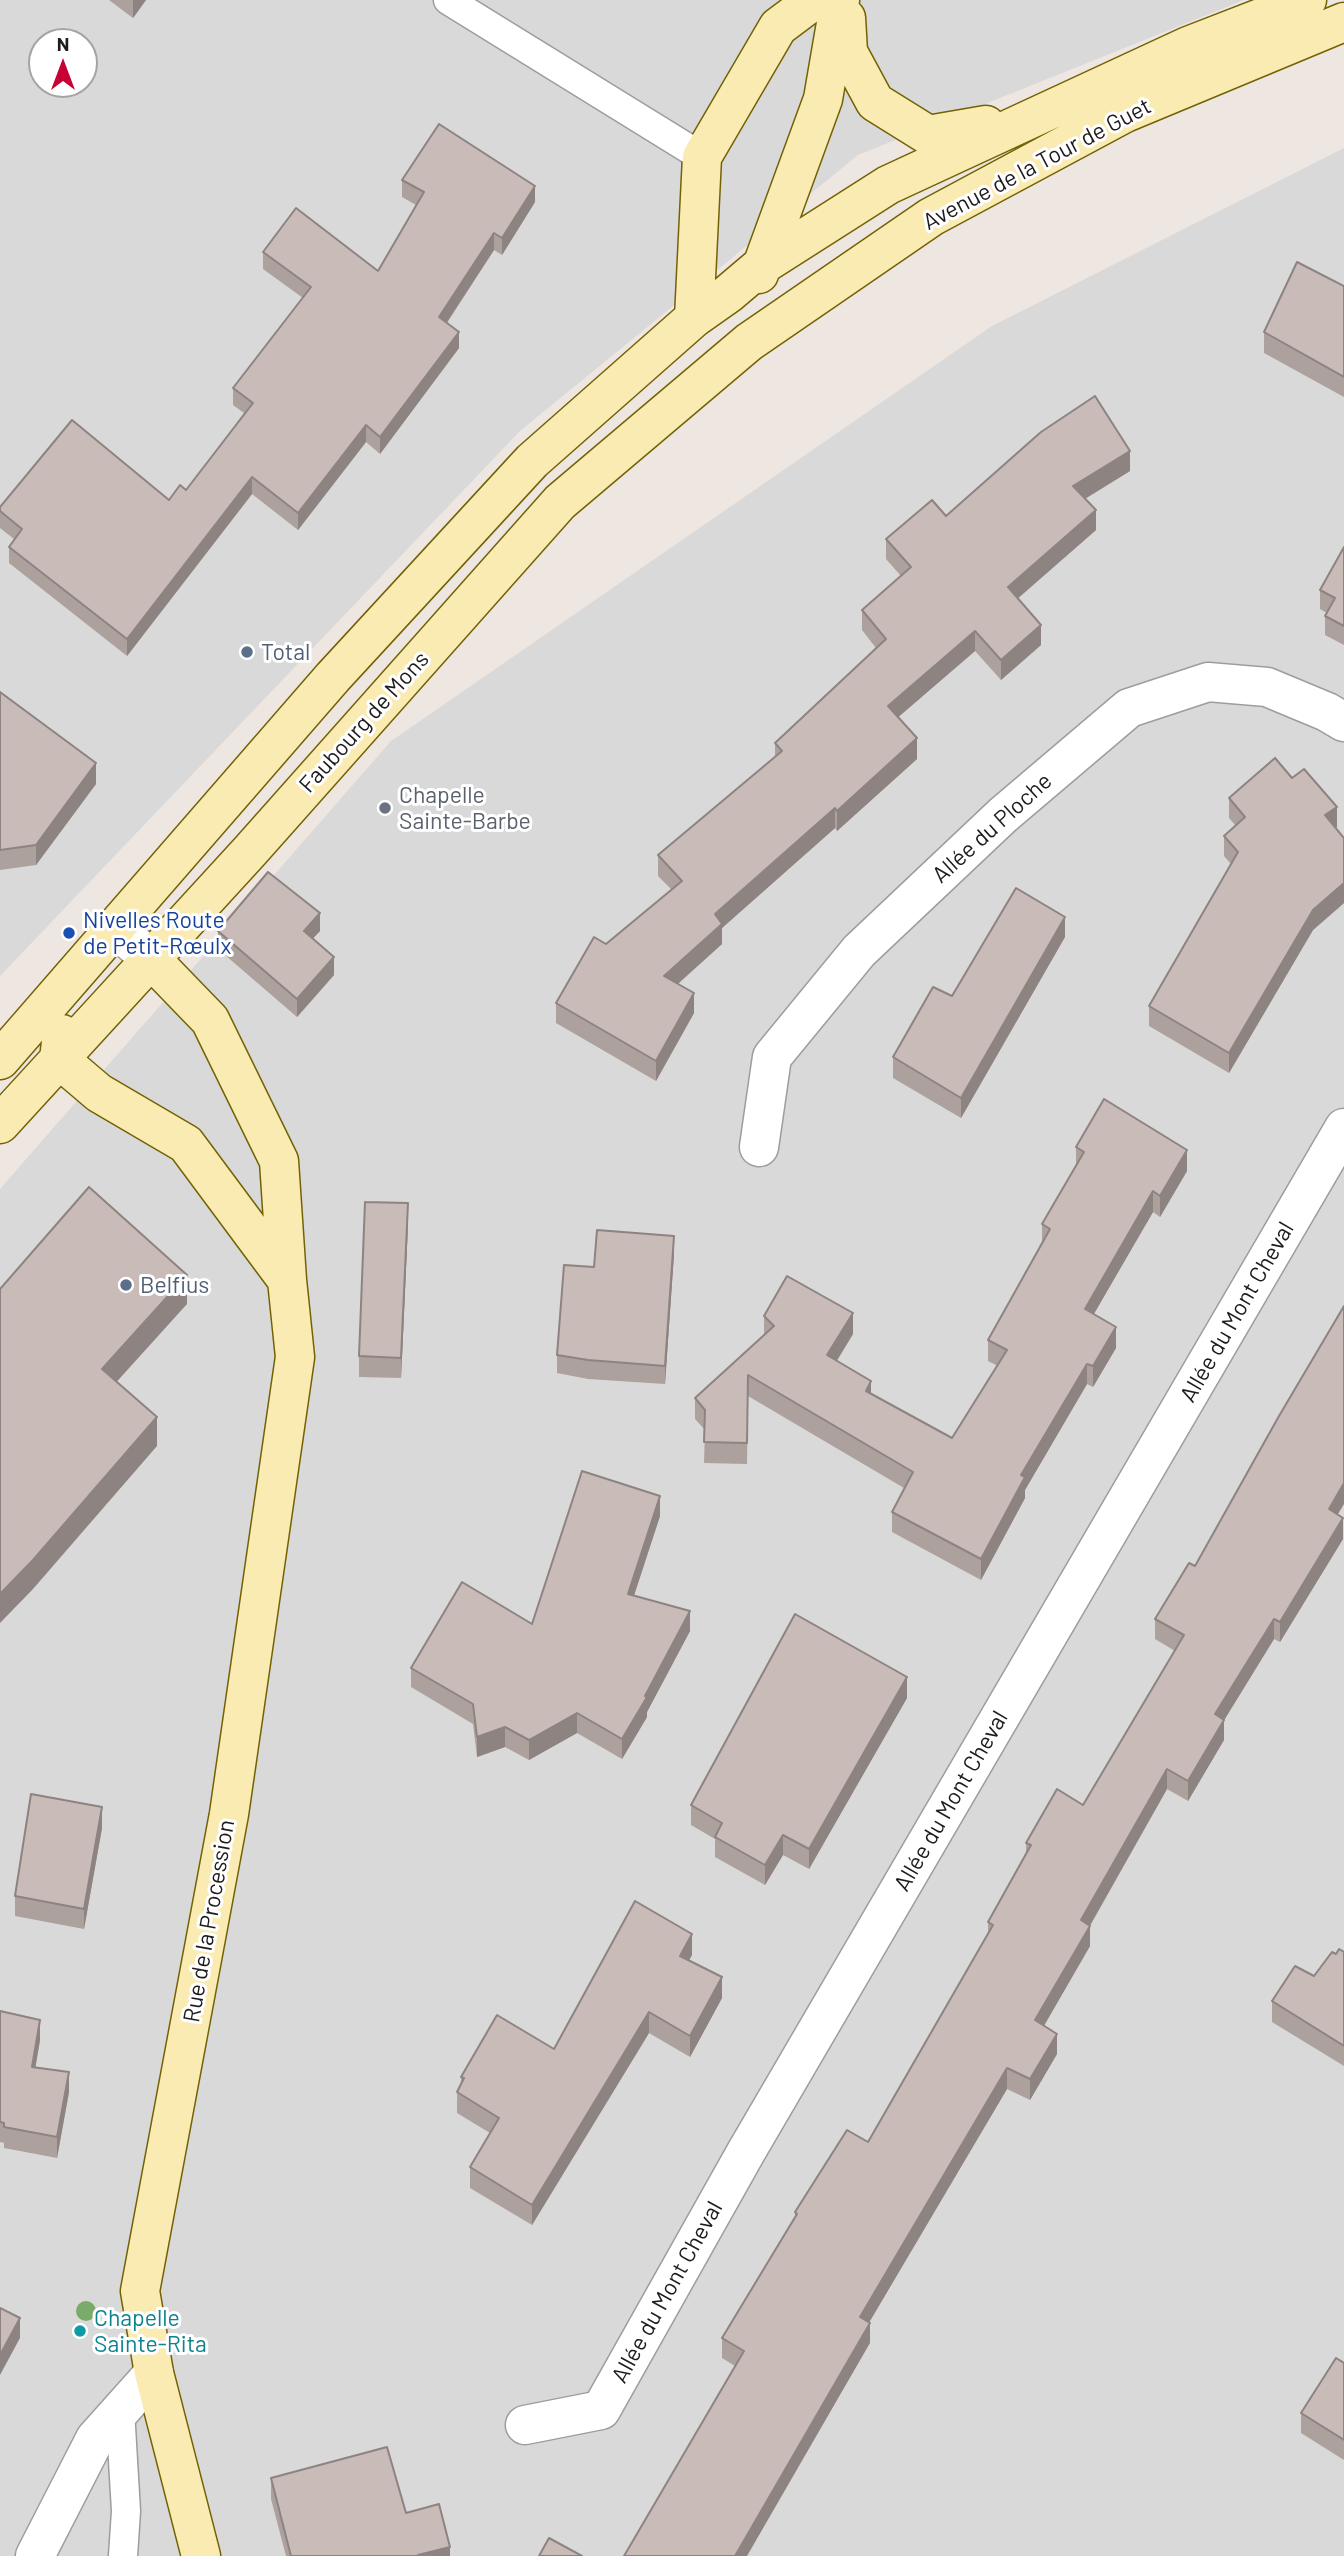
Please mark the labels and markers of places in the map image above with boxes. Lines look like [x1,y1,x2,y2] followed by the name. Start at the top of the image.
[261,638,310,666] place label: Total
[239,644,255,660] marker: Total
[399,781,531,835] place label: Chapelle Sainte-Barbe
[377,800,393,816] marker: Chapelle Sainte-Barbe
[83,906,231,960] place label: Nivelles Route de Petit-Rœulx
[61,925,77,941] marker: Nivelles Route de Petit-Rœulx
[140,1271,209,1299] place label: Belfius
[118,1277,134,1293] marker: Belfius
[94,2304,207,2358] place label: Chapelle Sainte-Rita
[72,2323,88,2339] marker: Chapelle Sainte-Rita

